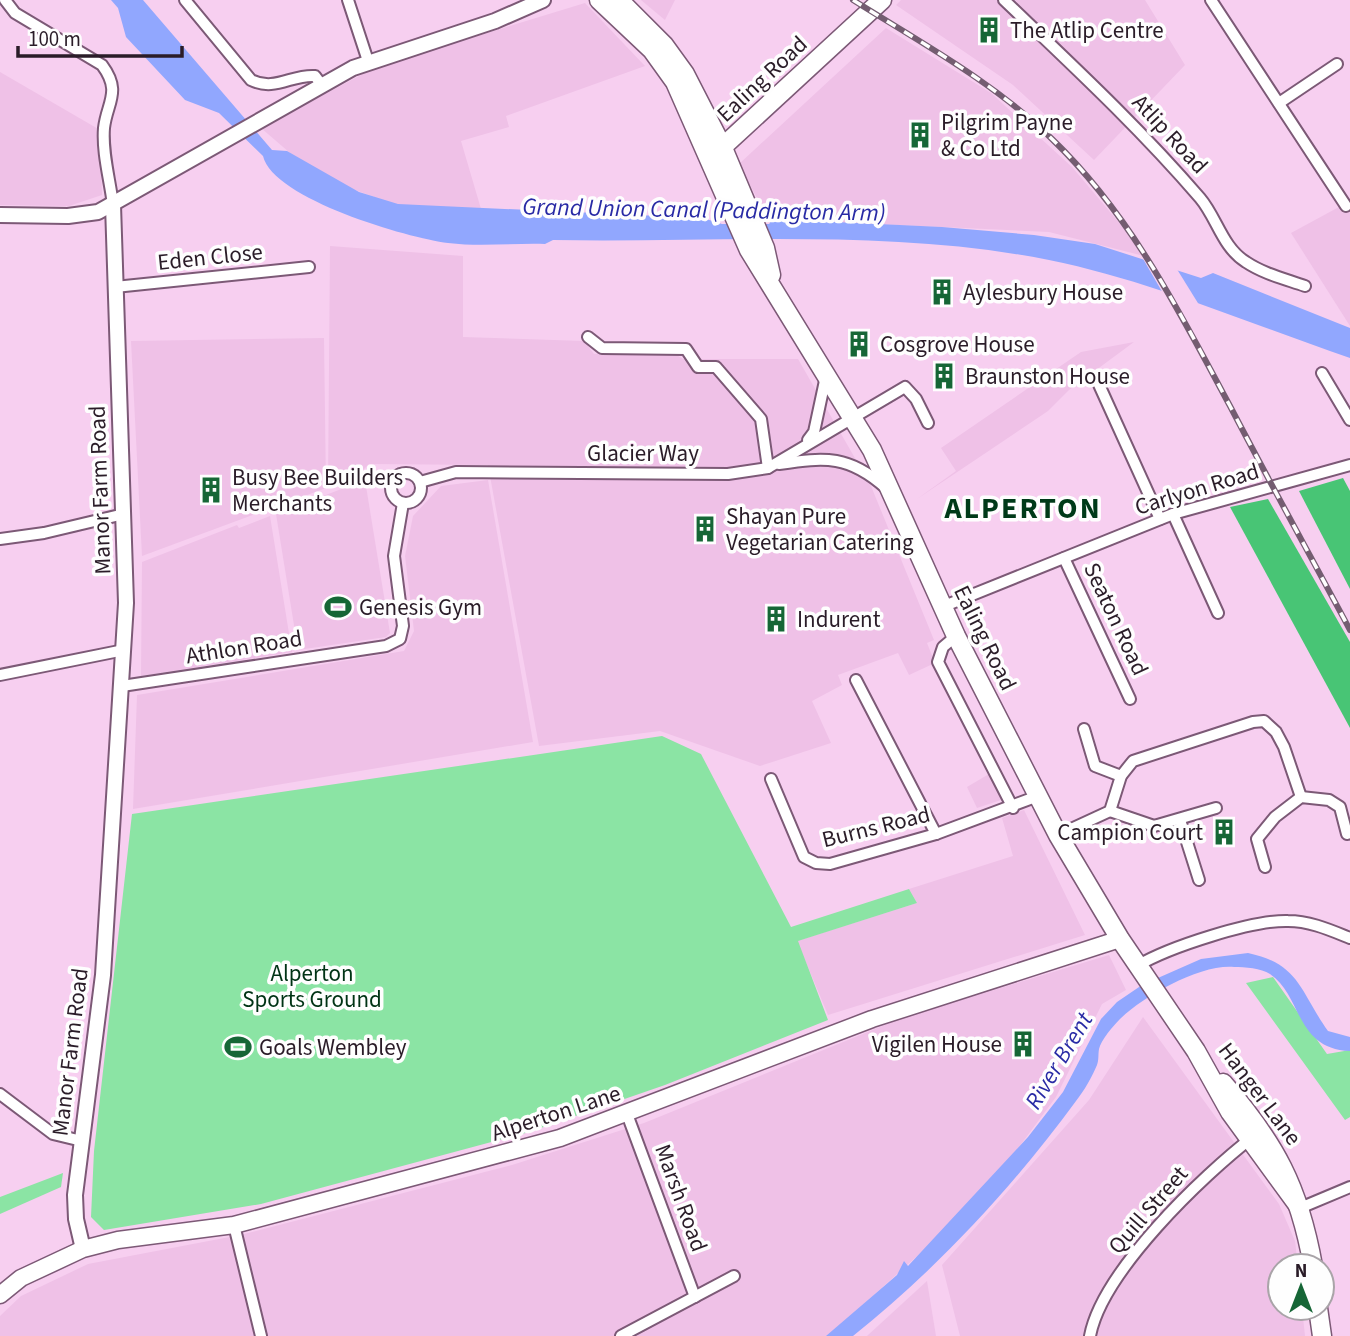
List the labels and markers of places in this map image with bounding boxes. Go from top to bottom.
place label: The Atlip Centre [1010,14,1164,47]
building icon: The Atlip Centre [974,15,1004,45]
place label: Pilgrim Payne & Co Ltd [941,106,1073,165]
building icon: Pilgrim Payne & Co Ltd [905,120,935,150]
place label: Aylesbury House [963,276,1123,309]
building icon: Aylesbury House [927,277,957,307]
place label: Cosgrove House [880,328,1035,361]
building icon: Cosgrove House [844,329,874,359]
place label: Braunston House [965,360,1130,393]
building icon: Braunston House [929,361,959,391]
place label: Busy Bee Builders Merchants [232,461,403,520]
building icon: Busy Bee Builders Merchants [196,475,226,505]
place label: Shayan Pure Vegetarian Catering [726,500,914,559]
building icon: Shayan Pure Vegetarian Catering [690,514,720,544]
place label: Genesis Gym [359,591,482,624]
sports icon: Genesis Gym [323,592,353,622]
place label: Indurent [797,603,881,636]
building icon: Indurent [761,604,791,634]
place label: Campion Court [1057,816,1203,849]
building icon: Campion Court [1209,817,1239,847]
place label: Vigilen House [872,1028,1002,1061]
building icon: Vigilen House [1008,1029,1038,1059]
place label: Goals Wembley [259,1031,407,1064]
sports icon: Goals Wembley [223,1032,253,1062]

